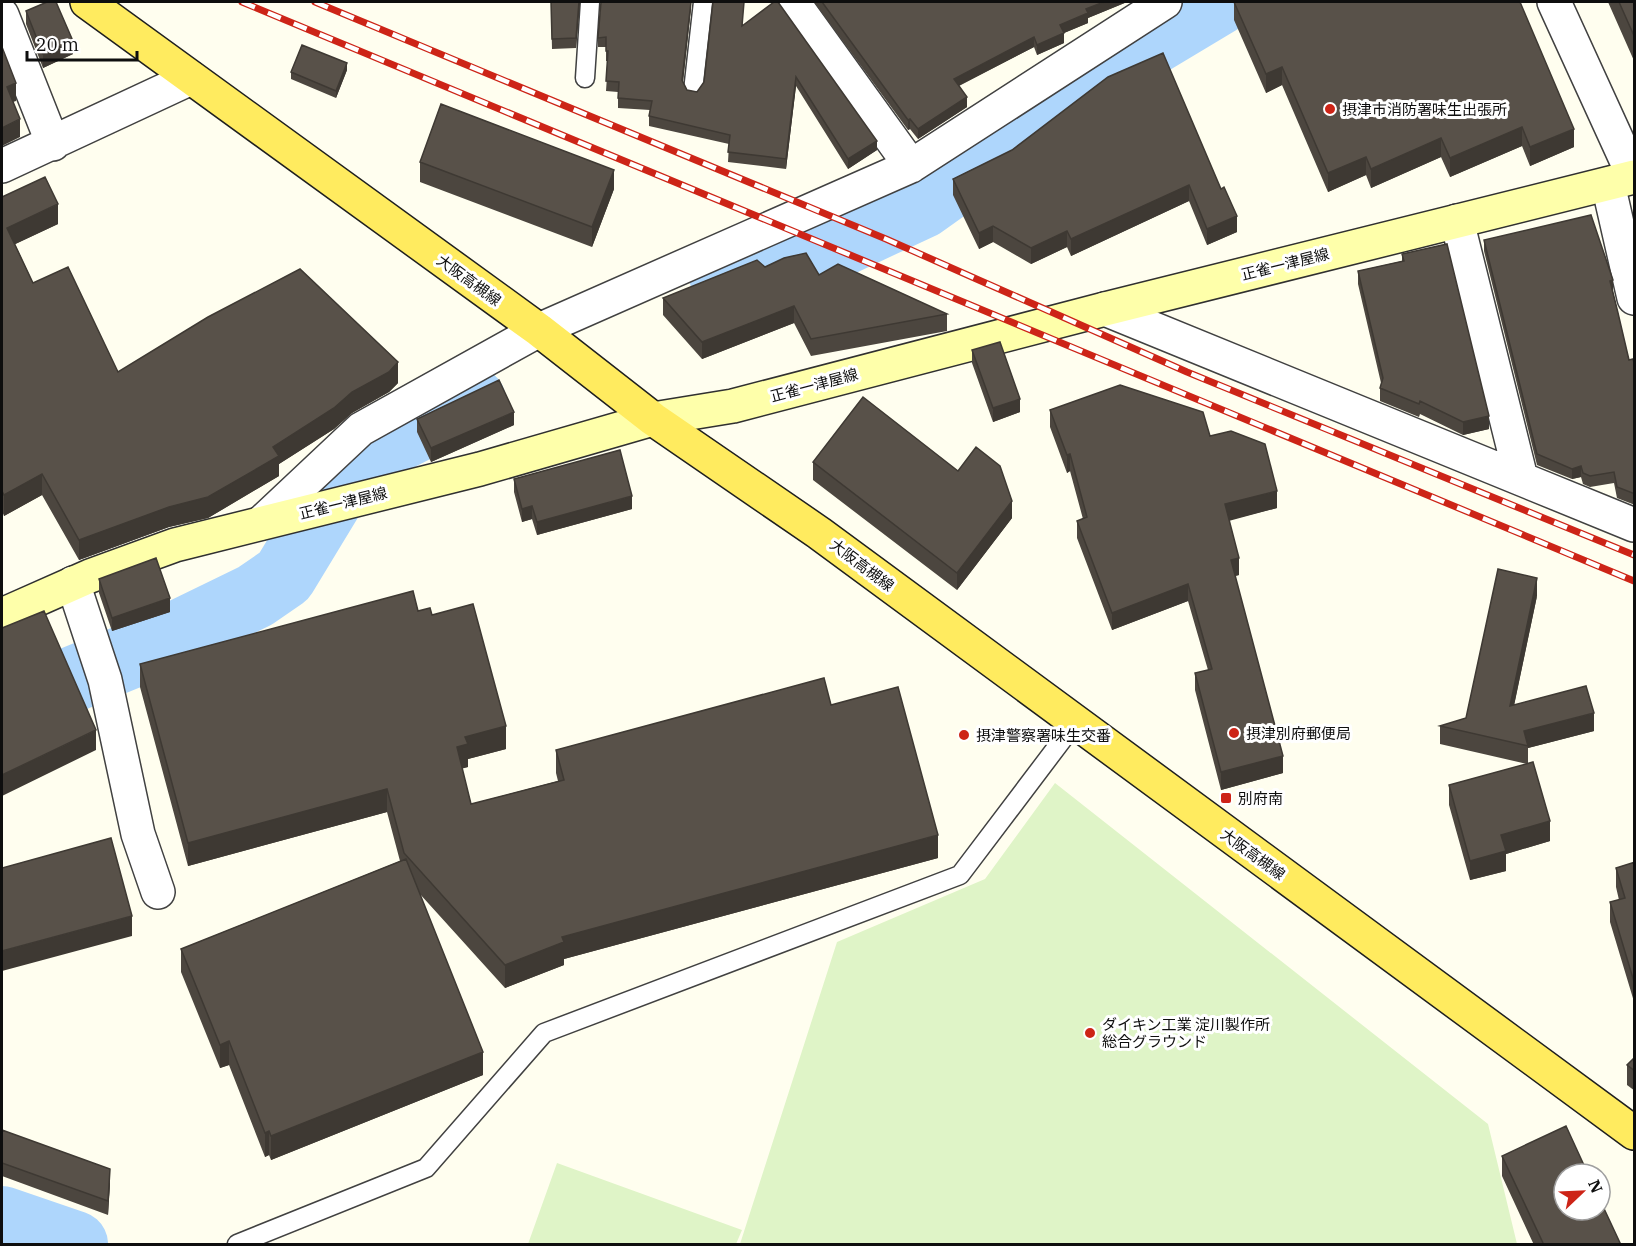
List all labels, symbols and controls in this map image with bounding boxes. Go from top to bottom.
scale bar [27,24,136,62]
text: 20 m [36,33,79,56]
place label: 摂津市消防署味生出張所 [1342,100,1507,119]
marker: 摂津市消防署味生出張所 [1323,102,1337,116]
street label: 正雀一津屋線 [1239,244,1331,284]
street label: 大阪高槻線 [433,250,505,310]
street label: 正雀一津屋線 [768,364,860,406]
street label: 正雀一津屋線 [297,483,389,523]
street label: 大阪高槻線 [826,535,898,595]
place label: 摂津別府郵便局 [1246,724,1351,743]
place label: 摂津警察署味生交番 [976,726,1111,745]
marker: 摂津別府郵便局 [1227,726,1241,740]
marker: 摂津警察署味生交番 [957,728,971,742]
place label: 別府南 [1238,789,1283,808]
marker: 別府南 [1219,791,1233,805]
street label: 大阪高槻線 [1217,824,1289,884]
place label: ダイキン工業 淀川製作所 総合グラウンド [1102,1015,1270,1051]
marker: ダイキン工業 淀川製作所 総合グラウンド [1083,1026,1097,1040]
north arrow [1552,1162,1612,1222]
text: N [1584,1176,1607,1196]

